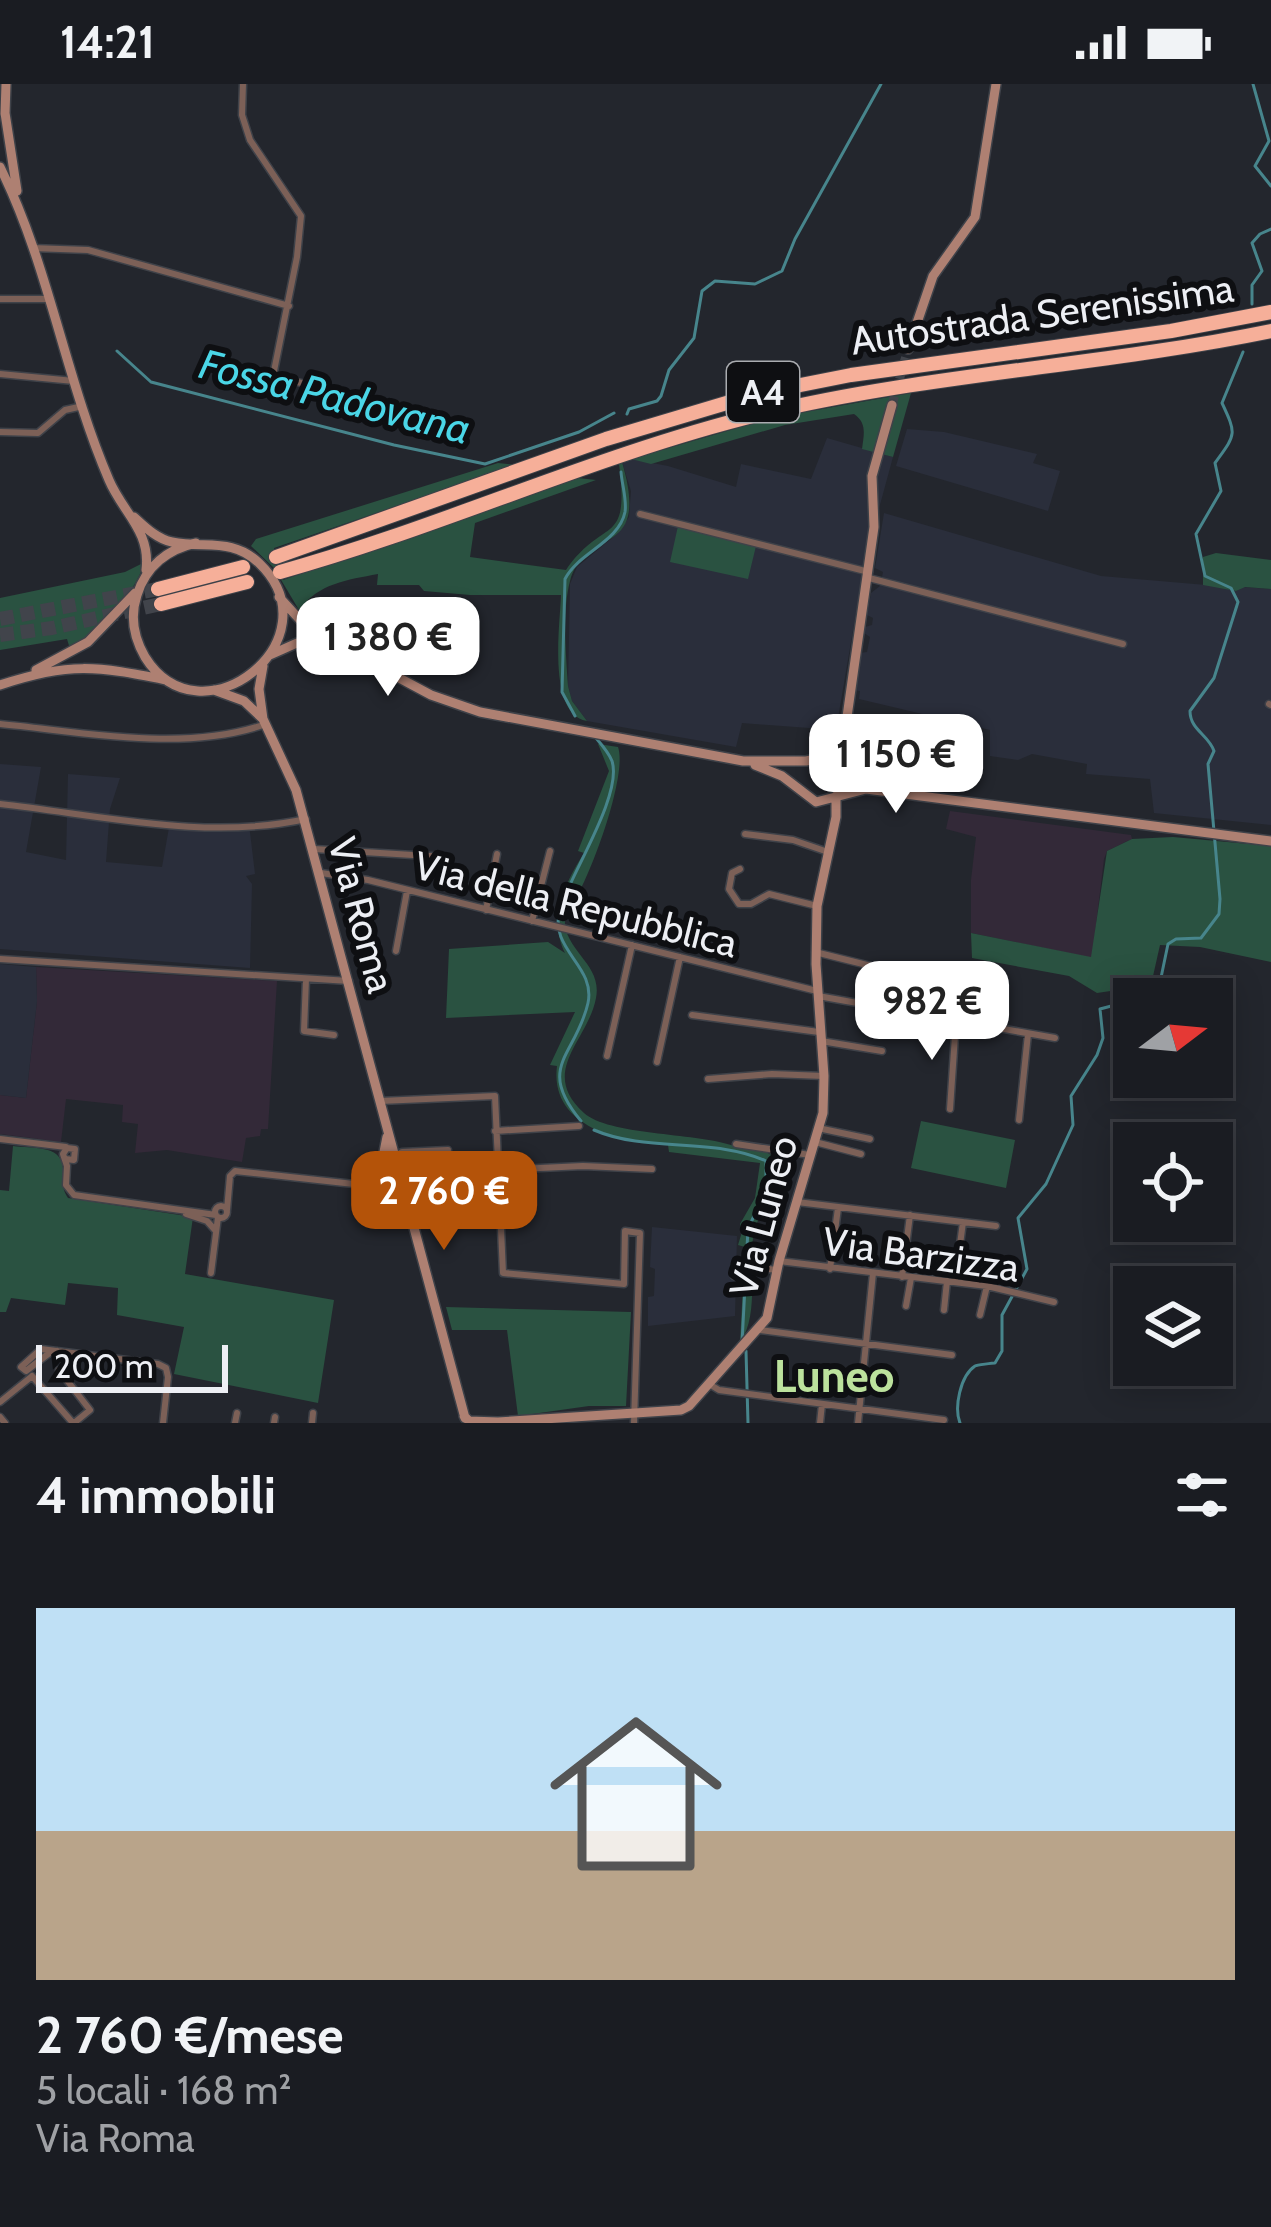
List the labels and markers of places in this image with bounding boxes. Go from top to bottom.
pin: 1 380 € [277,597,499,699]
pin: 1 150 € [785,714,1007,816]
pin: 982 € [848,961,1016,1063]
pin: 2 760 € [333,1151,555,1253]

